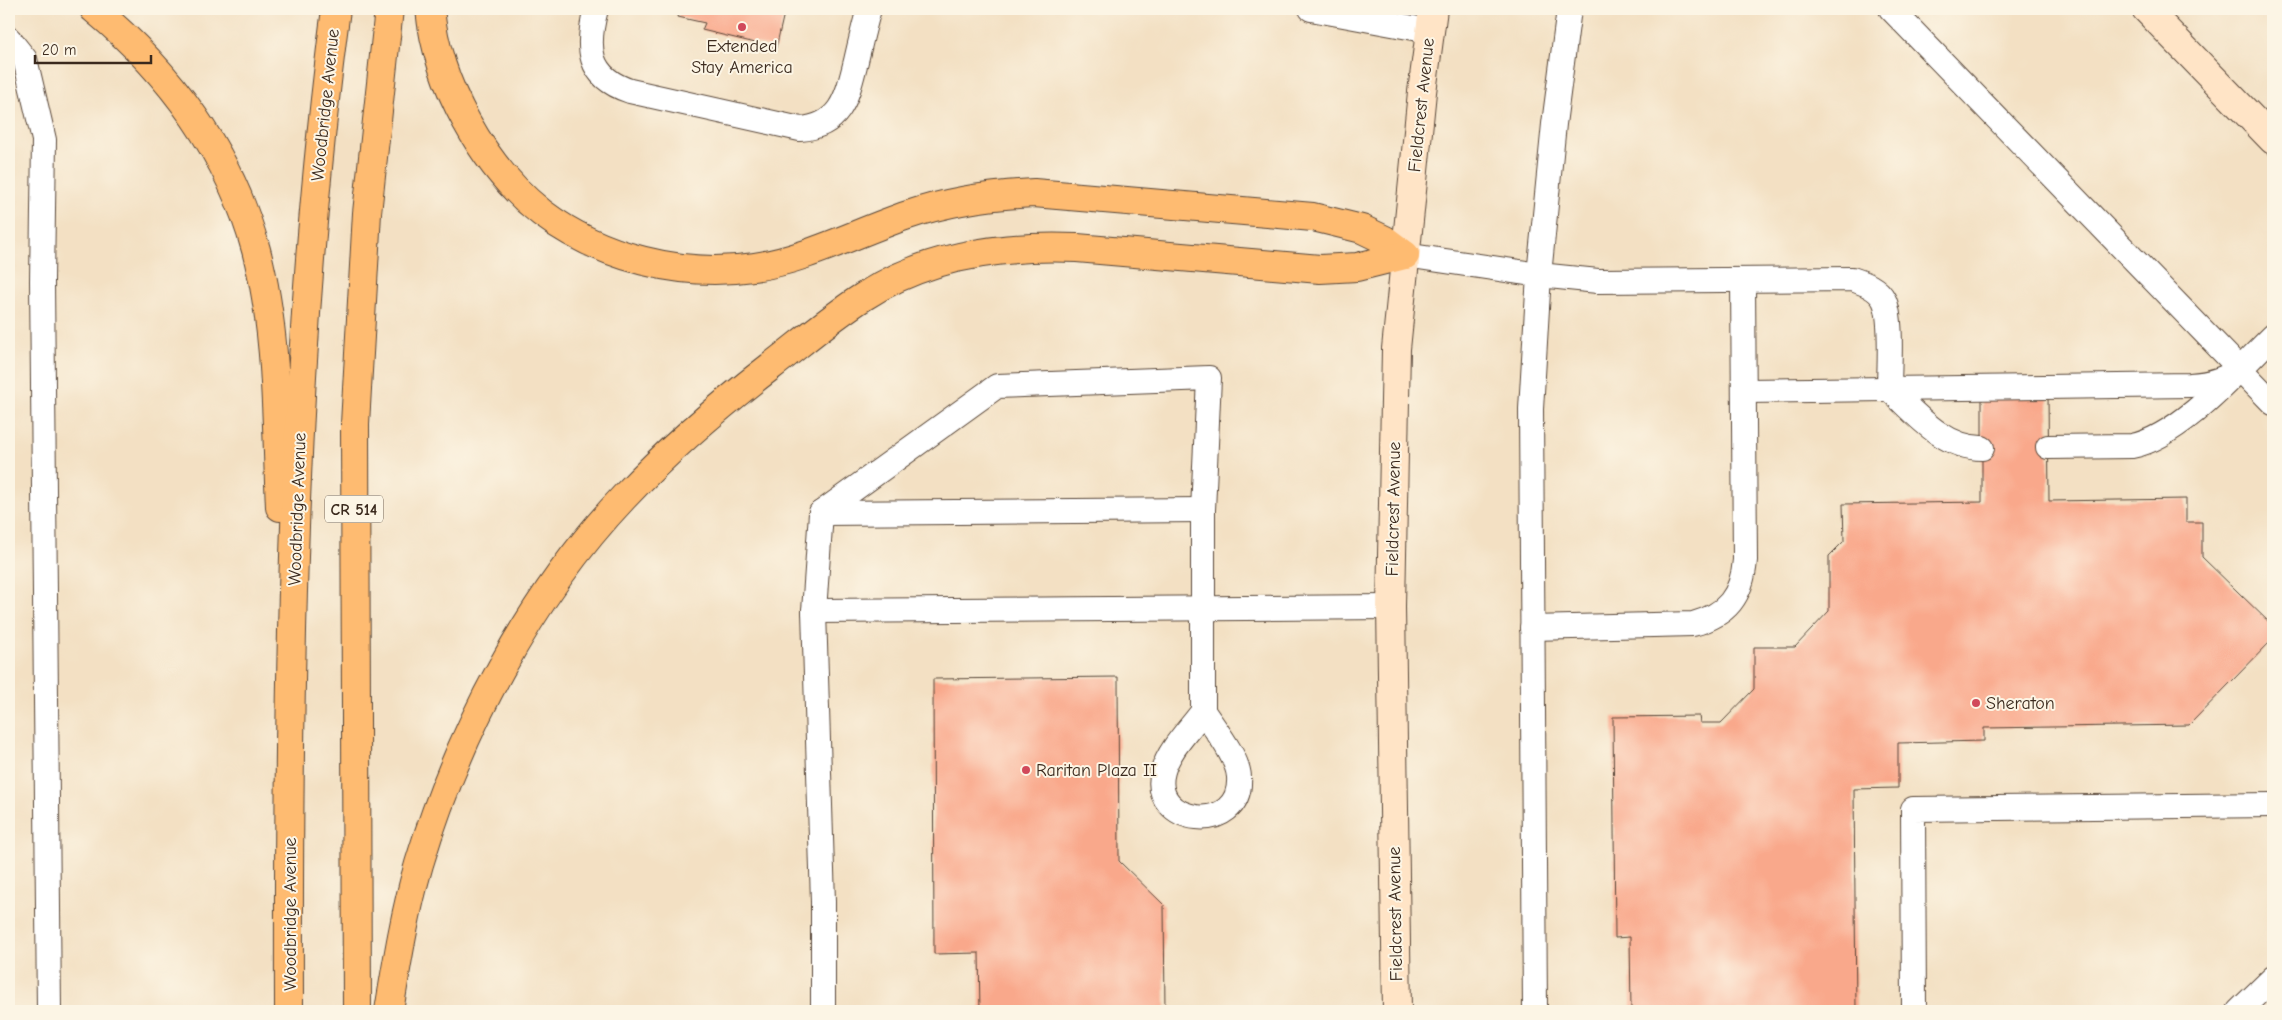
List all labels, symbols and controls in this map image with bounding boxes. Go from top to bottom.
marker: Extended Stay America [736,21,748,33]
street label: Woodbridge Avenue [307,28,344,182]
scale bar [35,32,151,64]
place label: Extended Stay America [691,36,793,78]
street label: Fieldcrest Avenue [1404,37,1439,173]
text: 20 m [42,41,76,59]
street label: Woodbridge Avenue [284,432,311,586]
street label: Fieldcrest Avenue [1382,441,1405,577]
road number: CR 514 [325,496,383,522]
place label: Sheraton [1986,693,2055,714]
marker: Sheraton [1970,697,1982,709]
place label: Raritan Plaza II [1036,760,1157,781]
marker: Raritan Plaza II [1020,764,1032,776]
street label: Woodbridge Avenue [280,837,301,991]
street label: Fieldcrest Avenue [1384,846,1407,982]

